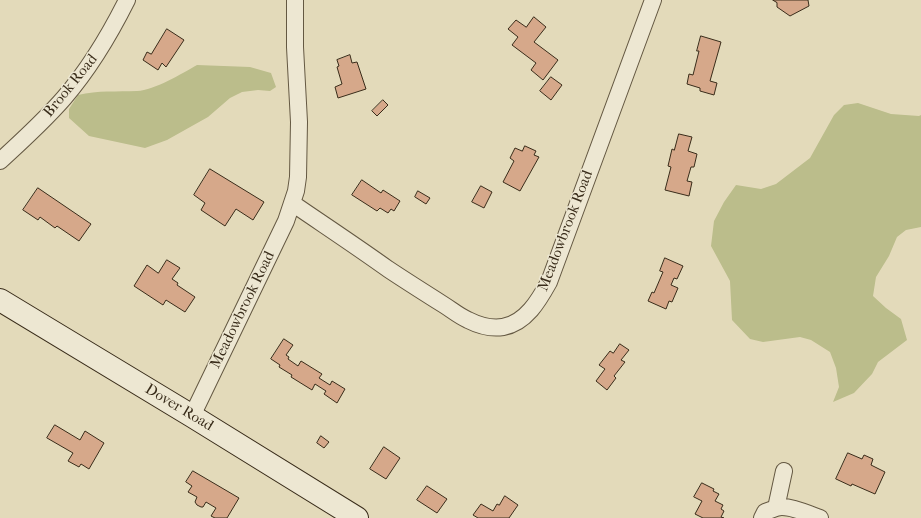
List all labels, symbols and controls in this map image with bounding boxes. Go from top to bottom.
street label: Brook Road [40,51,102,121]
street label: Meadowbrook Road [535,168,597,294]
street label: Meadowbrook Road [207,249,279,371]
street label: Dover Road [142,381,216,435]

